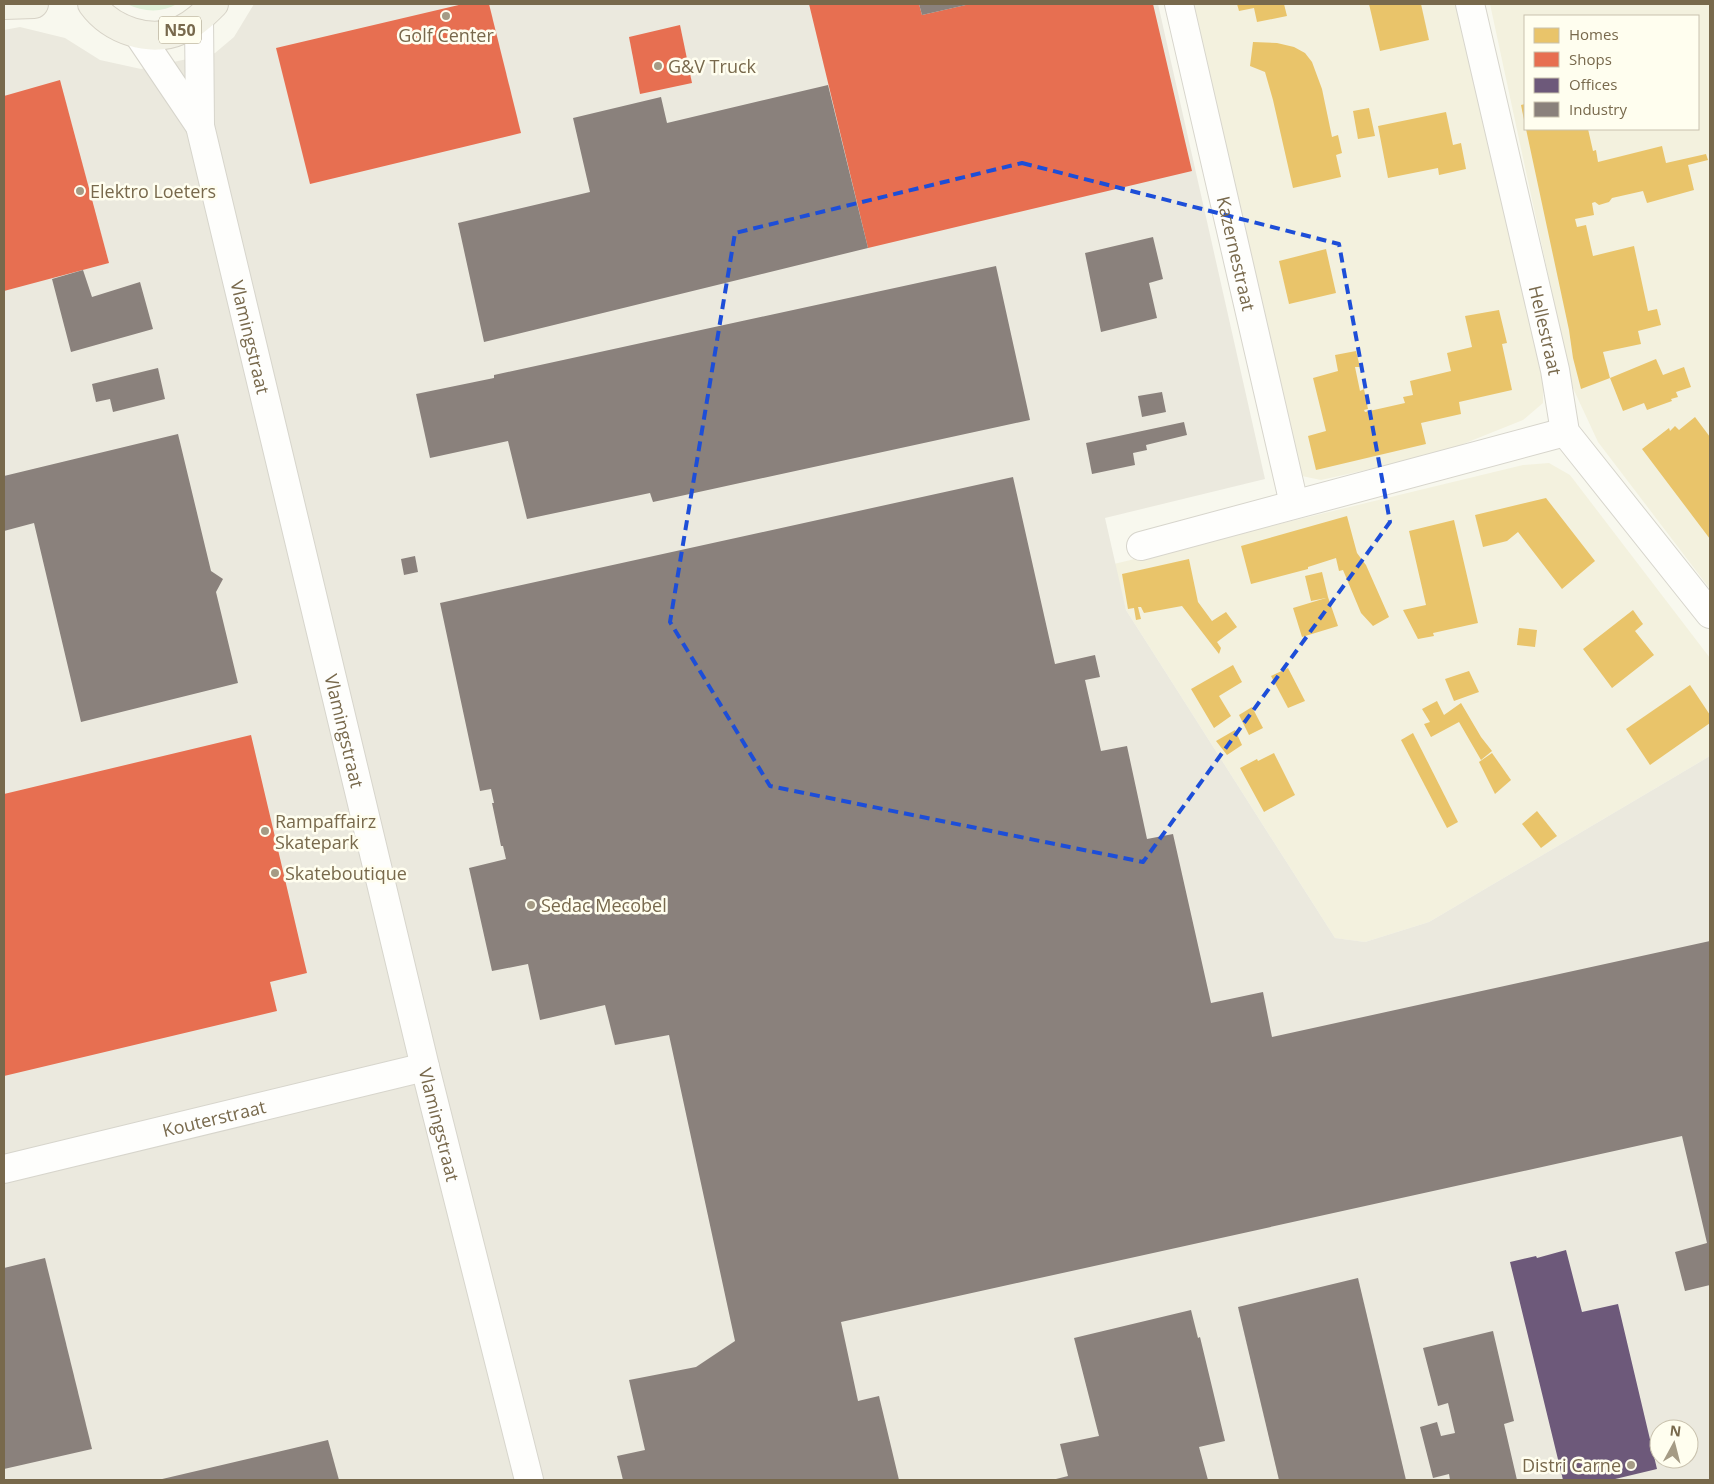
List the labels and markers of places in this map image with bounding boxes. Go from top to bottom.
marker: Golf Center [440,10,452,22]
place label: Golf Center [398,23,494,47]
place label: G&V Truck [668,54,757,78]
marker: G&V Truck [652,60,664,72]
place label: Elektro Loeters [90,179,216,203]
marker: Elektro Loeters [74,185,86,197]
place label: Rampaffairz Skatepark [275,809,376,854]
marker: Rampaffairz Skatepark [259,825,271,837]
place label: Skateboutique [285,861,407,885]
marker: Skateboutique [269,867,281,879]
place label: Sedac Mecobel [541,893,667,917]
marker: Sedac Mecobel [525,899,537,911]
place label: Distri Carne [1522,1453,1621,1477]
marker: Distri Carne [1625,1459,1637,1471]

